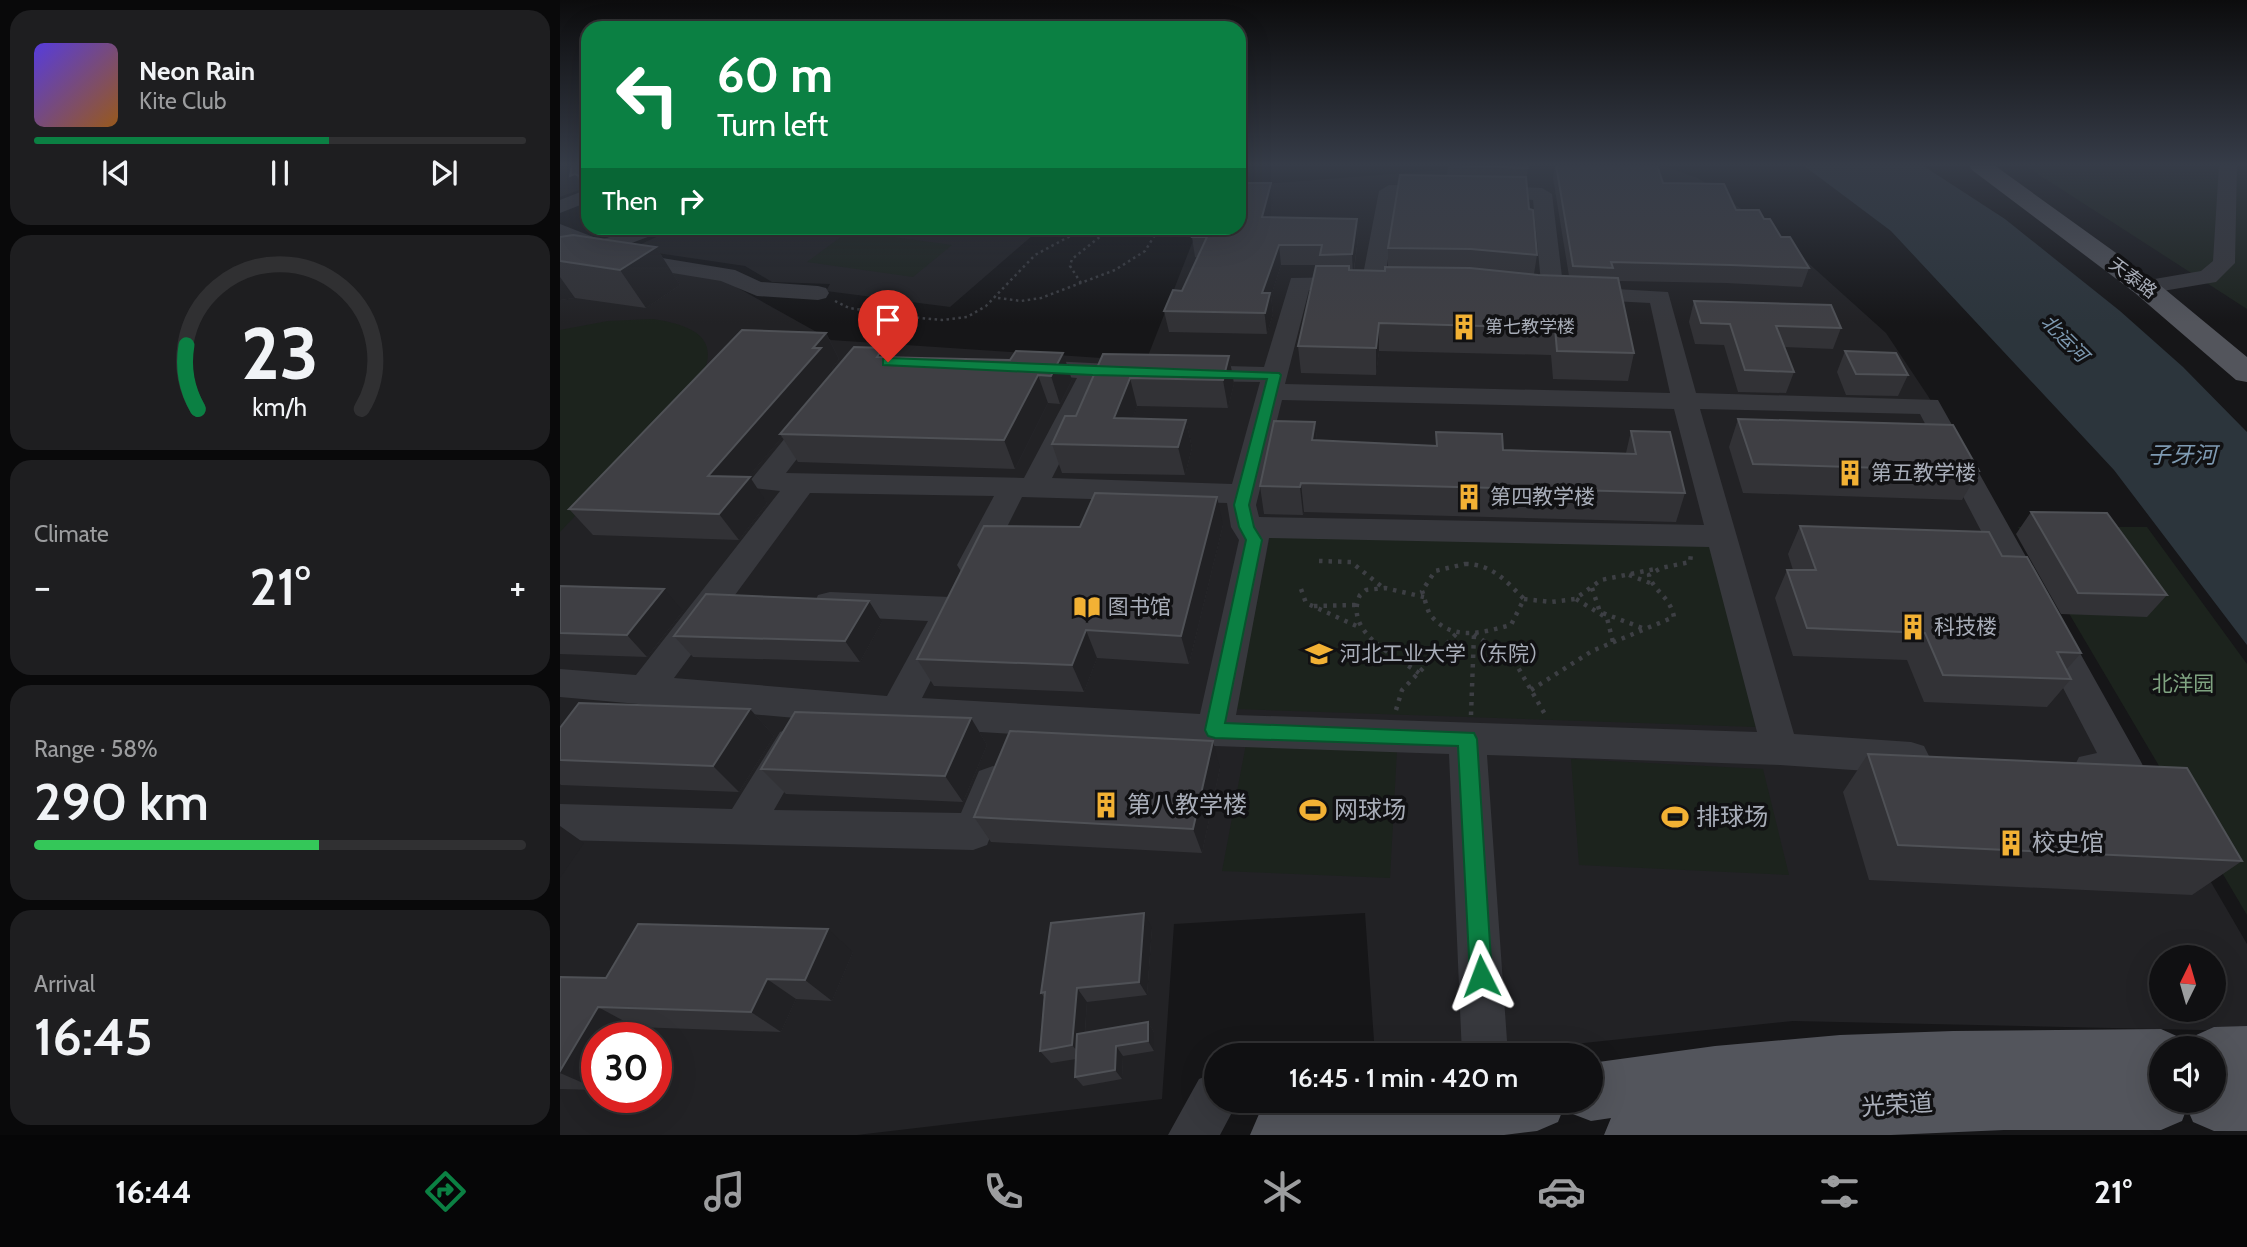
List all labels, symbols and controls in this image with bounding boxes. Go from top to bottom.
text: 60 m [717,45,833,104]
icon: left [602,49,693,140]
text: Neon Rain [139,55,255,87]
text: Kite Club [139,87,226,115]
text: Turn left [717,105,828,144]
icon: previous [97,154,135,192]
icon: pause [261,154,299,192]
icon: next [425,154,463,192]
icon: right [672,182,710,220]
text: Then [602,185,658,217]
street label: 天泰路 [2105,253,2161,303]
pin [858,290,918,362]
icon: arrive [869,301,907,339]
text: 23 [241,309,319,397]
water label: 北运河 [2036,310,2096,369]
building icon: 第七教学楼 [1449,312,1479,342]
place label: 第七教学楼 [1485,316,1575,338]
text: km/h [253,391,307,421]
water label: 子牙河 [2148,441,2221,469]
building icon: 第五教学楼 [1835,458,1865,488]
place label: 第五教学楼 [1871,460,1976,485]
building icon: 第四教学楼 [1454,482,1484,512]
place label: 第四教学楼 [1490,484,1595,509]
text: Climate [34,520,109,548]
text: 21° [250,555,310,618]
text: − [34,563,51,610]
text: + [509,563,526,610]
library icon: 图书馆 [1072,592,1102,622]
place label: 图书馆 [1108,594,1171,619]
building icon: 科技楼 [1898,612,1928,642]
place label: 科技楼 [1934,614,1997,639]
school or university icon: 河北工业大学（东院） [1304,639,1334,669]
place label: 河北工业大学（东院） [1340,641,1550,666]
park label: 北洋园 [2152,671,2215,696]
text: Range · 58% [34,735,158,763]
text: 290 km [34,770,209,833]
building icon: 第八教学楼 [1091,790,1121,820]
place label: 第八教学楼 [1127,790,1247,819]
sports icon: 网球场 [1298,795,1328,825]
place label: 网球场 [1334,795,1406,824]
sports icon: 排球场 [1660,802,1690,832]
place label: 排球场 [1696,802,1768,831]
building icon: 校史馆 [1996,828,2026,858]
place label: 校史馆 [2032,828,2104,857]
position arrow [1444,939,1518,1013]
north arrow [2149,945,2226,1022]
map controls [2149,945,2226,1113]
text: Arrival [34,970,95,998]
text: 16:45 [34,1005,152,1068]
speed limit sign: 30 [581,1022,672,1113]
button: sound [2149,1036,2226,1113]
text: 16:45 · 1 min · 420 m [1289,1062,1518,1094]
street label: 光荣道 [1860,1088,1934,1121]
icon: directions [421,1167,470,1216]
icon: music [700,1167,749,1216]
icon: phone [979,1167,1028,1216]
icon: climate [1258,1167,1307,1216]
icon: car [1537,1167,1586,1216]
icon: filters [1815,1167,1864,1216]
text: 16:44 [115,1172,192,1211]
text: 21° [2094,1172,2132,1211]

